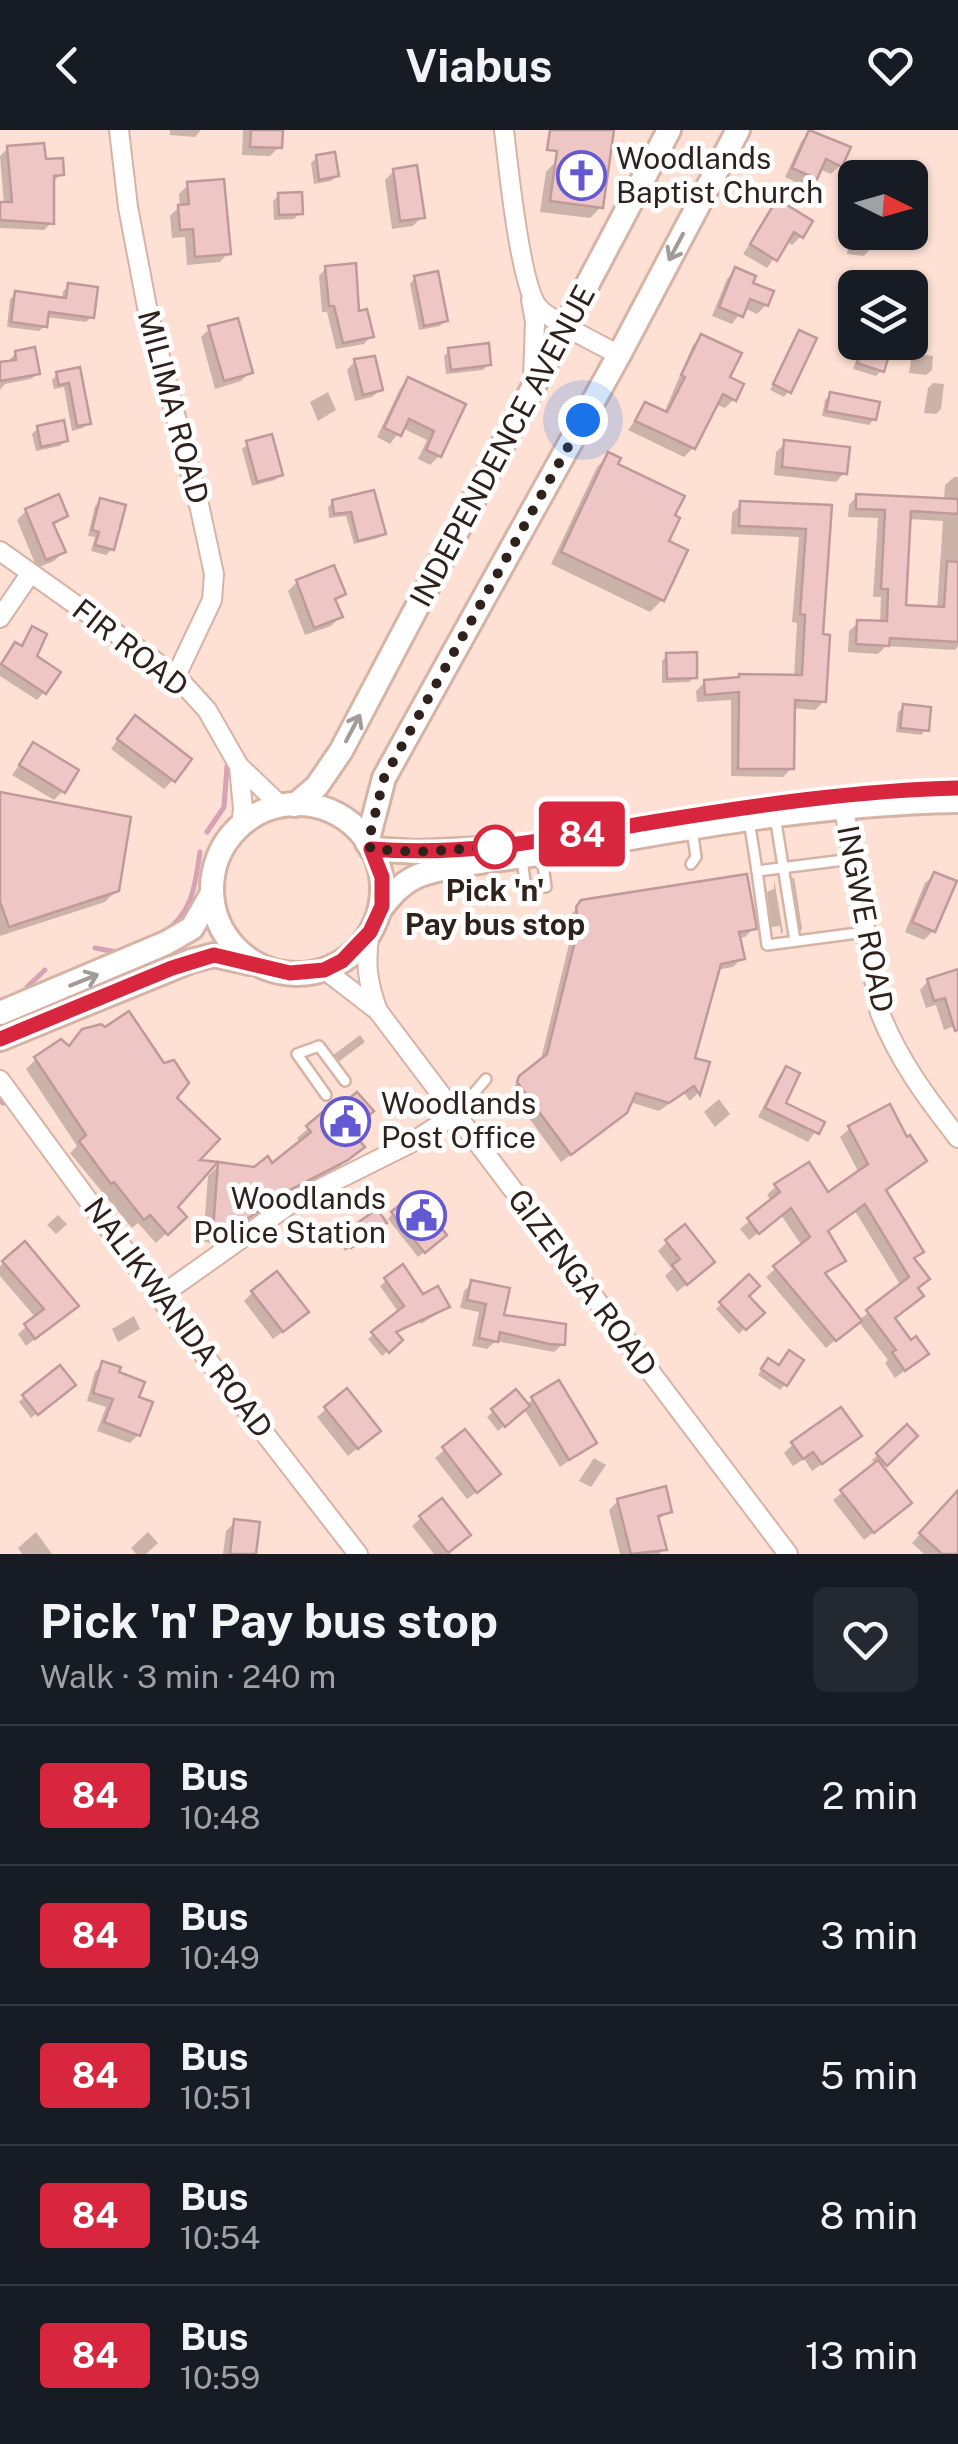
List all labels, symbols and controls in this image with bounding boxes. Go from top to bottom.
icon: back [40,38,95,93]
icon: heart [863,38,918,93]
text: Viabus [406,39,552,92]
place label: Woodlands Baptist Church [616,140,823,210]
church icon: Woodlands Baptist Church [555,150,607,202]
north arrow [838,160,928,250]
map controls [838,160,928,360]
one-way arrow [666,232,685,262]
button: layers [838,270,928,360]
street label: INDEPENDENCE AVENUE [402,279,602,612]
street label: MILIMA ROAD [131,306,217,508]
your location [558,395,608,445]
street label: FIR ROAD [66,591,196,704]
one-way arrow [344,713,364,743]
line badge: 84 [537,802,627,866]
text: 84 [559,814,605,855]
street label: INGWE ROAD [830,822,902,1015]
marker: Pick 'n' Pay bus stop [474,826,516,868]
place label: Pick 'n' Pay bus stop [405,872,585,942]
one-way arrow [68,969,98,987]
place label: Woodlands Post Office [381,1085,536,1155]
public building icon: Woodlands Post Office [320,1095,372,1147]
place label: Woodlands Police Station [193,1180,386,1250]
street label: GIZENGA ROAD [501,1182,665,1383]
street label: NALIKWANDA ROAD [77,1190,281,1445]
public building icon: Woodlands Police Station [395,1190,447,1242]
button: heart [813,1587,918,1692]
text: Pick 'n' Pay bus stop [40,1592,498,1649]
text: Walk · 3 min · 240 m [40,1658,336,1695]
text: Bus [180,1754,249,1799]
text: 2 min [822,1773,918,1818]
text: 84 [72,1775,118,1816]
text: 10:48 [180,1799,260,1836]
text: Bus [180,1894,249,1939]
text: 3 min [820,1913,918,1958]
text: 84 [72,1915,118,1956]
text: 10:49 [180,1939,260,1976]
text: Bus [180,2034,249,2079]
text: 5 min [820,2053,918,2098]
text: 84 [72,2055,118,2096]
text: 10:51 [180,2079,253,2116]
text: Bus [180,2174,249,2219]
text: 8 min [820,2193,918,2238]
text: 84 [72,2195,118,2236]
text: 10:54 [180,2219,260,2256]
text: Bus [180,2314,249,2359]
text: 13 min [805,2333,918,2378]
text: 84 [72,2335,118,2376]
text: 10:59 [180,2359,260,2396]

